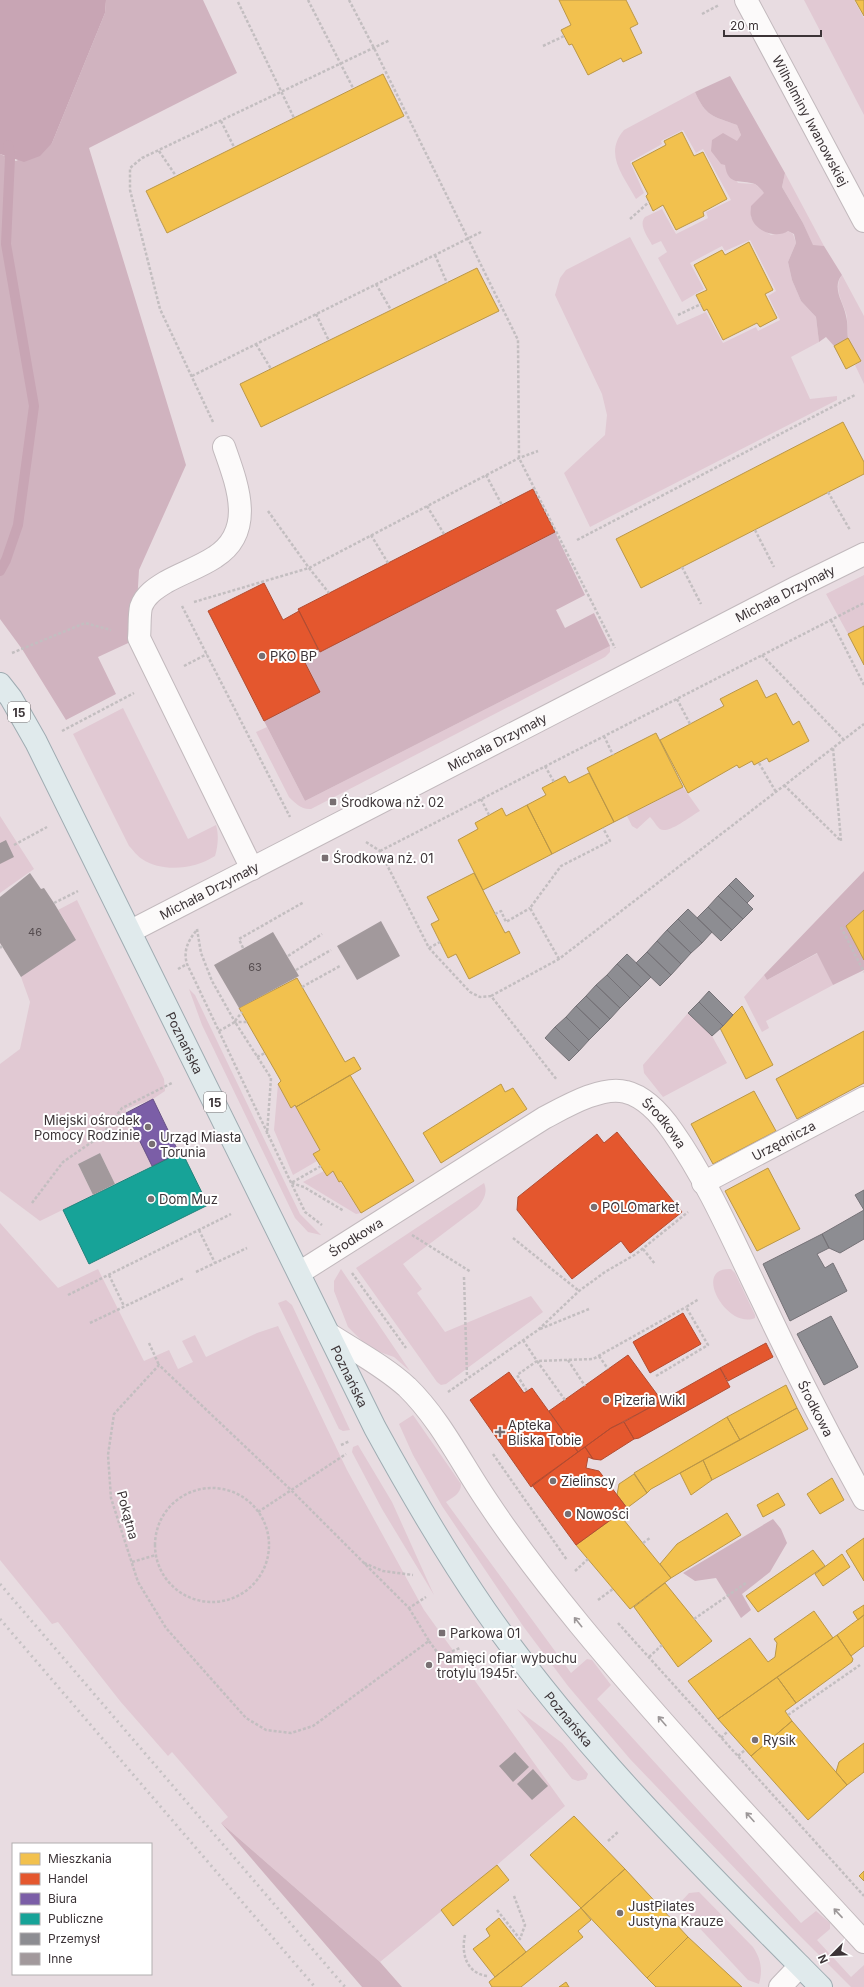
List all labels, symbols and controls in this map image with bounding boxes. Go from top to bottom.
scale bar [724,12,821,38]
text: 20 m [730,18,759,33]
street label: Wilhelminy Iwanowskiej [769,53,852,189]
street label: Michała Drzymały [733,562,837,625]
place label: PKO BP [270,648,317,664]
marker: PKO BP [257,651,267,661]
road number: 15 [8,702,30,722]
street label: Michała Drzymały [445,710,549,774]
place label: Środkowa nż. 02 [341,794,444,810]
marker: Środkowa nż. 02 [328,797,338,807]
place label: Środkowa nż. 01 [333,850,434,866]
marker: Środkowa nż. 01 [320,853,330,863]
street label: Michała Drzymały [157,858,262,923]
house number: 46 [28,925,42,939]
house number: 63 [248,960,262,974]
street label: Poznańska [163,1009,207,1076]
road number: 15 [204,1092,226,1112]
street label: Środkowa [639,1094,690,1151]
place label: Miejski ośrodek Pomocy Rodzinie [34,1112,140,1143]
street label: Urzędnicza [749,1117,818,1164]
marker: Miejski ośrodek Pomocy Rodzinie [143,1122,153,1132]
place label: Urząd Miasta Torunia [160,1129,241,1160]
marker: Urząd Miasta Torunia [147,1139,157,1149]
place label: Dom Muz [159,1191,218,1207]
marker: Dom Muz [146,1194,156,1204]
place label: POLOmarket [602,1199,680,1215]
marker: POLOmarket [589,1202,599,1212]
street label: Środkowa [326,1214,386,1260]
street label: Poznańska [327,1343,372,1410]
street label: Środkowa [795,1378,837,1439]
place label: Pizeria Wikl [614,1392,685,1408]
marker: Pizeria Wikl [601,1395,611,1405]
place label: Apteka Bliska Tobie [508,1417,582,1448]
marker: Apteka Bliska Tobie [495,1427,505,1437]
place label: Zielinscy [561,1473,615,1489]
marker: Zielinscy [548,1476,558,1486]
street label: Pokątna [114,1489,142,1541]
place label: Nowości [576,1506,629,1522]
marker: Nowości [563,1509,573,1519]
one-way arrow [573,1617,582,1628]
place label: Parkowa 01 [450,1625,520,1641]
marker: Parkowa 01 [437,1628,447,1638]
place label: Pamięci ofiar wybuchu trotylu 1945r. [437,1650,577,1681]
marker: Pamięci ofiar wybuchu trotylu 1945r. [424,1660,434,1670]
street label: Poznańska [541,1688,596,1750]
one-way arrow [658,1716,667,1726]
place label: Rysik [763,1732,796,1748]
marker: Rysik [750,1735,760,1745]
one-way arrow [745,1812,754,1822]
legend [12,1843,152,1975]
text: Mieszkania [48,1851,112,1866]
text: Handel [48,1871,88,1886]
text: Biura [48,1891,77,1906]
place label: JustPilates Justyna Krauze [628,1898,724,1929]
marker: JustPilates Justyna Krauze [615,1908,625,1918]
one-way arrow [833,1908,842,1918]
text: Publiczne [48,1911,103,1926]
text: Przemysł [48,1931,100,1946]
north arrow [812,1935,852,1975]
text: Inne [48,1951,72,1966]
text: N [815,1952,831,1966]

